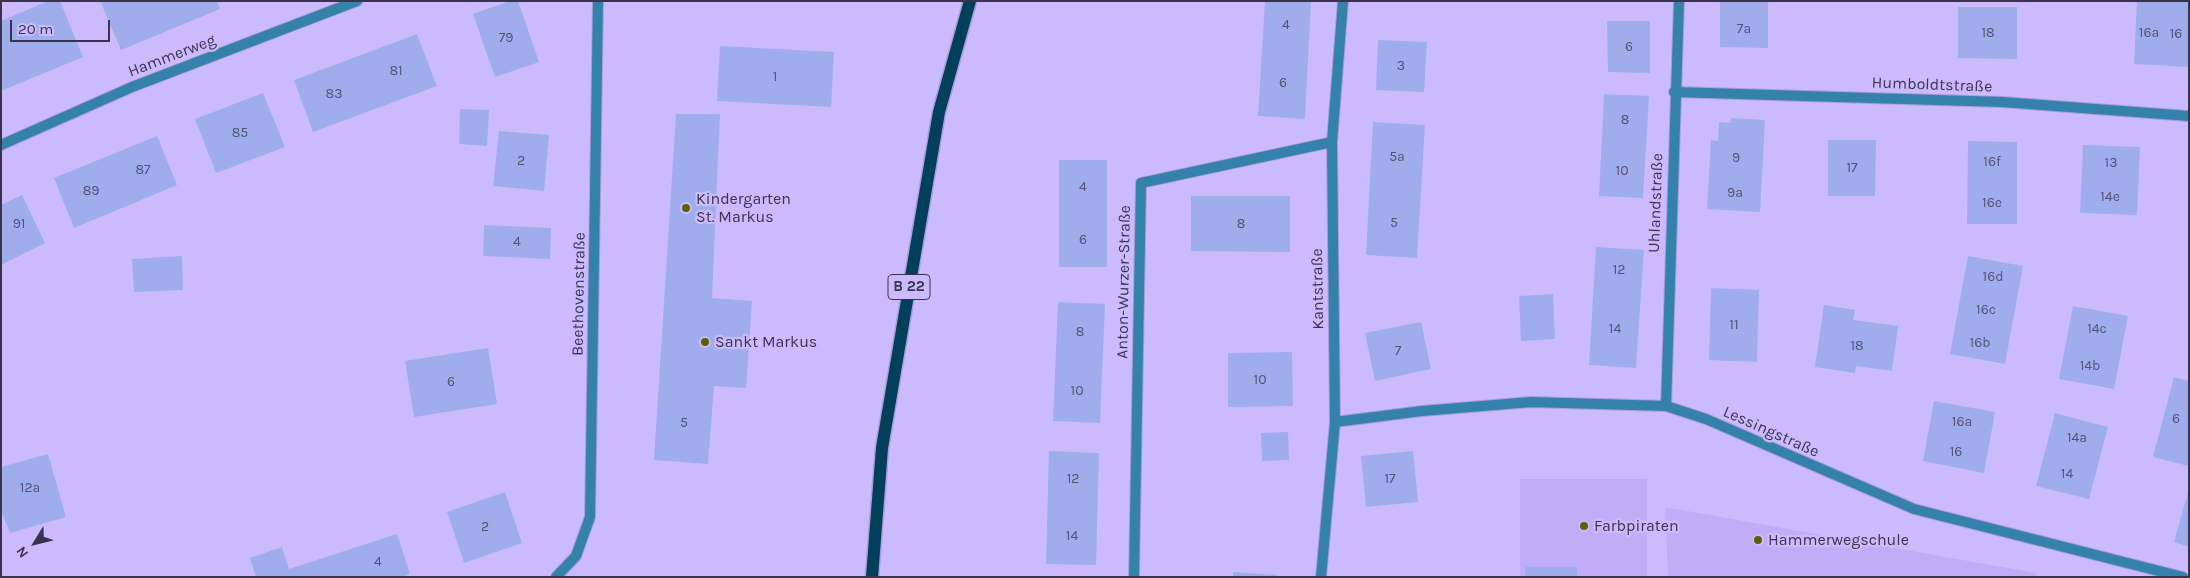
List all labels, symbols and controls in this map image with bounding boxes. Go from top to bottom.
scale bar [12,10,112,42]
house number: 4 [1282,17,1290,33]
text: 20 m [18,20,53,38]
house number: 7a [1737,21,1751,37]
house number: 18 [1981,25,1995,41]
house number: 16a [2139,25,2159,41]
house number: 16 [2170,26,2182,42]
house number: 79 [499,30,513,46]
street label: Hammerweg [125,31,219,81]
house number: 6 [1625,39,1633,55]
house number: 3 [1397,58,1405,74]
house number: 81 [389,63,403,79]
house number: 1 [773,69,777,85]
street label: Humboldtstraße [1871,73,1993,97]
house number: 6 [1279,75,1287,91]
house number: 83 [326,86,342,102]
house number: 8 [1621,112,1629,128]
house number: 85 [232,125,248,141]
house number: 5a [1389,149,1405,165]
house number: 9 [1732,150,1740,166]
house number: 2 [517,153,525,169]
street label: Uhlandstraße [1645,153,1667,253]
house number: 16f [1983,154,2001,170]
house number: 13 [2105,155,2117,171]
house number: 17 [1846,160,1858,176]
house number: 87 [135,162,151,178]
house number: 10 [1616,163,1628,179]
house number: 4 [1079,179,1087,195]
house number: 89 [83,183,99,199]
house number: 9a [1727,185,1743,201]
place label: Kindergarten St. Markus [696,189,791,227]
house number: 14e [2100,189,2120,205]
house number: 16e [1982,195,2002,211]
marker: Kindergarten St. Markus [680,202,692,214]
street label: Anton-Wurzer-Straße [1113,205,1135,359]
house number: 5 [1390,215,1398,231]
house number: 91 [13,216,25,232]
house number: 8 [1237,216,1245,232]
street label: Beethovenstraße [568,232,590,356]
house number: 6 [1079,232,1087,248]
house number: 4 [513,234,521,250]
street label: Kantstraße [1308,248,1328,330]
house number: 12 [1613,262,1625,278]
house number: 16d [1983,269,2003,285]
road number: B 22 [888,274,930,300]
house number: 16c [1976,302,1996,318]
house number: 11 [1729,317,1739,333]
house number: 14 [1609,321,1621,337]
house number: 14c [2087,321,2107,337]
house number: 8 [1076,324,1084,340]
place label: Sankt Markus [715,332,817,352]
house number: 16b [1970,335,1990,351]
marker: Sankt Markus [699,336,711,348]
house number: 18 [1850,338,1864,354]
house number: 7 [1395,343,1401,359]
house number: 14b [2080,358,2100,374]
house number: 10 [1254,372,1266,388]
house number: 6 [447,374,455,390]
house number: 10 [1071,383,1083,399]
street label: Lessingstraße [1720,402,1822,462]
house number: 6 [2172,411,2180,427]
house number: 16a [1952,414,1972,430]
house number: 5 [680,415,688,431]
house number: 14a [2067,430,2087,446]
house number: 16 [1950,444,1962,460]
house number: 14 [2061,466,2073,482]
house number: 12 [1067,471,1079,487]
house number: 17 [1384,471,1396,487]
house number: 12a [20,480,40,496]
place label: Farbpiraten [1594,516,1679,536]
north arrow [10,518,60,568]
house number: 2 [481,519,489,535]
marker: Farbpiraten [1578,520,1590,532]
house number: 14 [1066,528,1078,544]
place label: Hammerwegschule [1768,530,1909,550]
marker: Hammerwegschule [1752,534,1764,546]
text: N [13,543,32,561]
house number: 4 [374,554,382,570]

